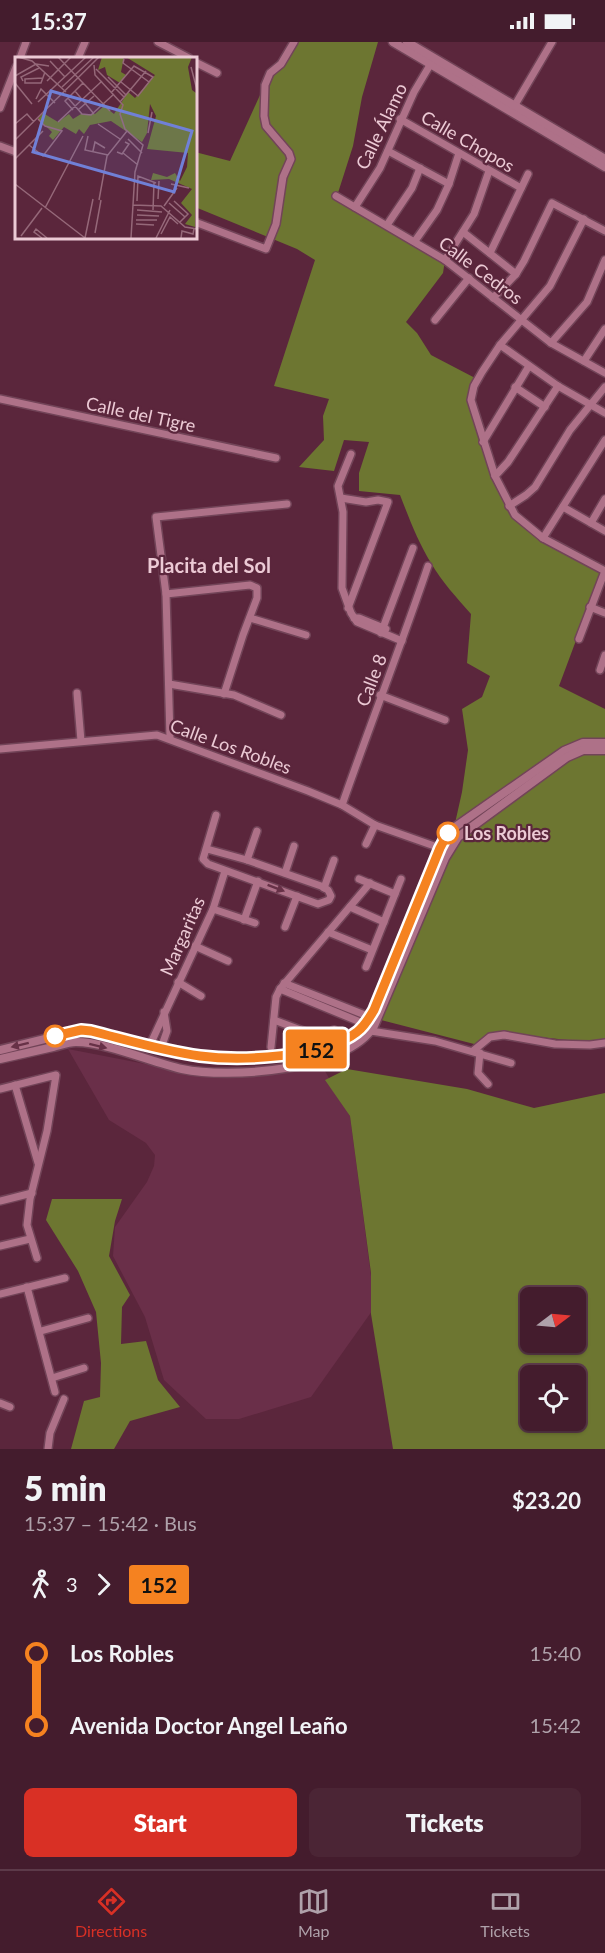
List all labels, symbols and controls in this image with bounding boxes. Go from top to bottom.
text: 15:37 [30,8,87,35]
inset map [15,57,196,238]
street label: Calle Álamo [351,79,411,173]
street label: Calle Chopos [417,105,519,177]
street label: Calle Cedros [435,231,527,309]
street label: Calle del Tigre [84,392,198,436]
district label: Placita del Sol [147,553,271,577]
street label: Calle 8 [351,651,391,709]
street label: Calle Los Robles [167,714,295,778]
marker: Los Robles [437,822,459,844]
place label: Los Robles [464,822,549,844]
one-way arrow [267,884,285,893]
street label: Margaritas [155,893,209,979]
unlabelled marker [44,1025,66,1047]
line badge: 152 [282,1030,350,1068]
text: 152 [298,1037,334,1062]
one-way arrow [11,1040,29,1050]
one-way arrow [89,1041,107,1051]
north arrow [520,1287,586,1353]
map controls [520,1287,586,1431]
button: locate [520,1365,586,1431]
text: 5 min [24,1468,106,1508]
text: $23.20 [512,1487,581,1514]
text: 15:37 – 15:42 · Bus [24,1511,197,1535]
icon: walk [24,1568,57,1601]
icon: forward [87,1568,120,1601]
text: 3 [66,1572,78,1596]
text: 152 [141,1572,177,1597]
text: Los Robles [70,1640,174,1667]
text: 15:40 [530,1641,581,1665]
text: Avenida Doctor Angel Leaño [70,1712,348,1739]
text: 15:42 [530,1713,581,1737]
button: Start [24,1788,297,1857]
button: Tickets [309,1788,581,1857]
tab: Directions [75,1885,147,1940]
tab: Map [297,1885,330,1940]
tab: Tickets [480,1885,530,1940]

